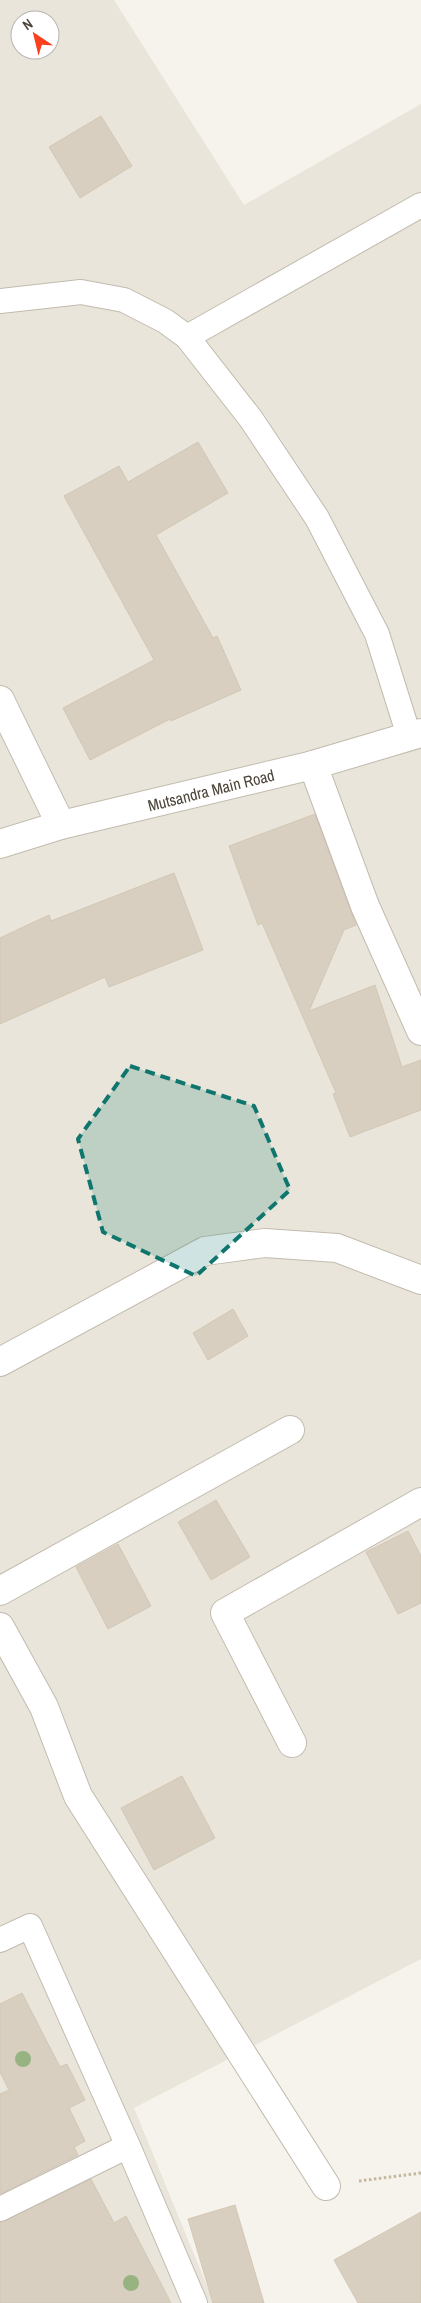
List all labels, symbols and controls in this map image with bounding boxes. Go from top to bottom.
north arrow [10,10,60,60]
text: N [19,15,36,34]
street label: Mutsandra Main Road [145,764,277,816]

